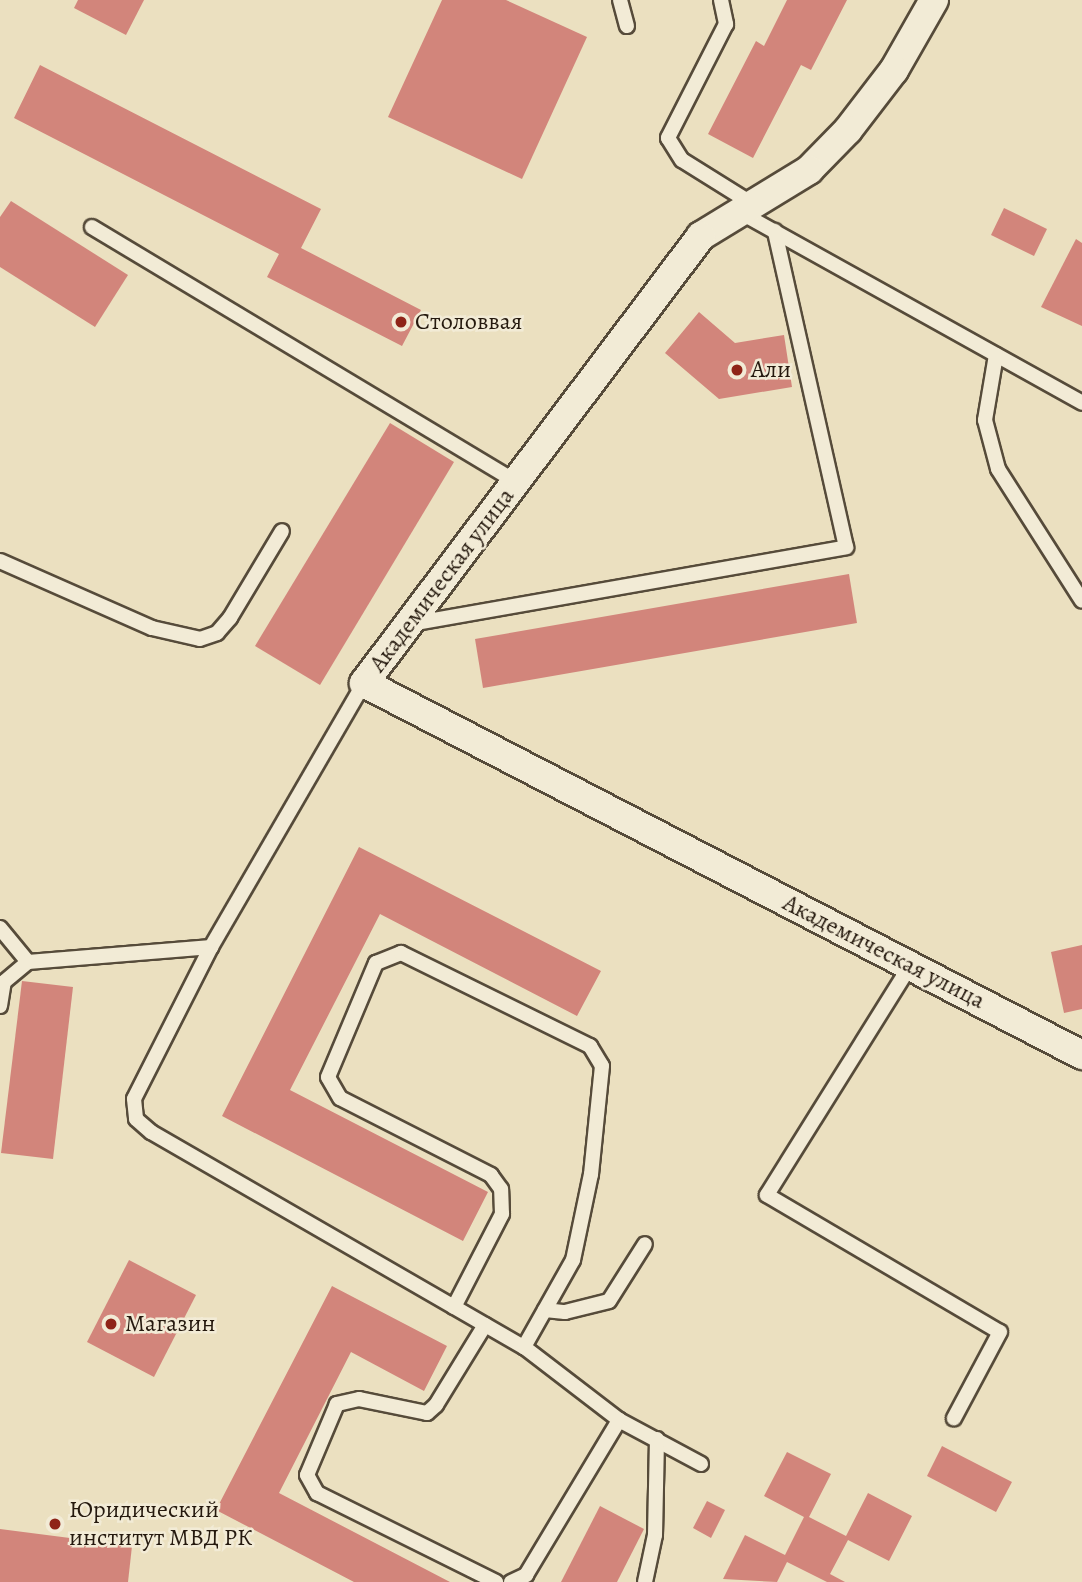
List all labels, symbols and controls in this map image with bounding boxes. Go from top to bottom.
place label: Столоввая [415,308,522,336]
marker: Столоввая [393,314,409,330]
place label: Али [751,356,791,384]
marker: Али [729,362,745,378]
street label: Академическая улица [363,482,521,678]
street label: Академическая улица [778,889,990,1015]
place label: Магазин [125,1310,216,1338]
marker: Магазин [103,1316,119,1332]
place label: Юридический институт МВД РК [69,1496,252,1552]
marker: Юридический институт МВД РК [47,1516,63,1532]

